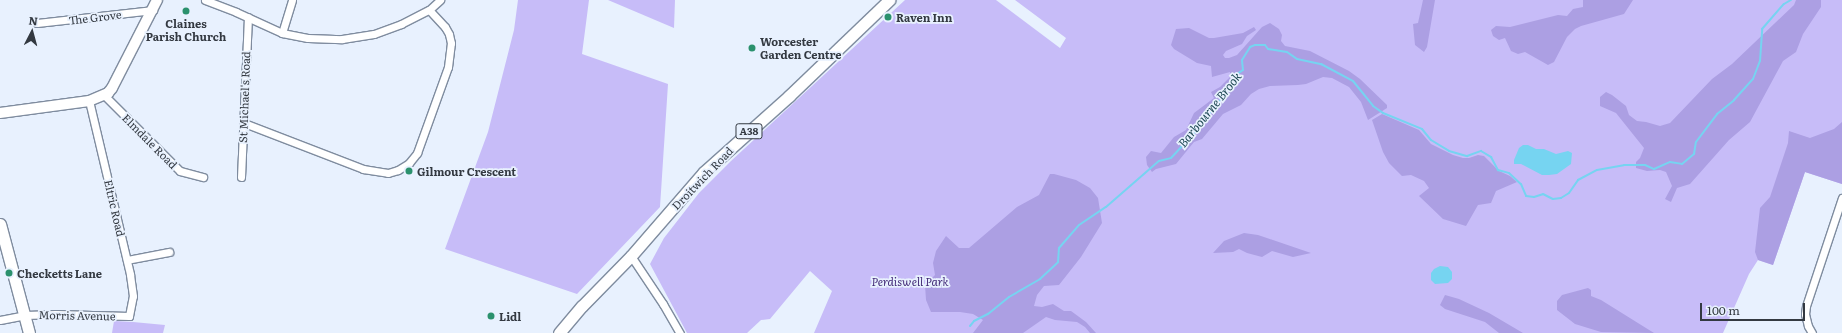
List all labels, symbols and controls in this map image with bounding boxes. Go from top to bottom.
marker: Claines Parish Church [181,6,191,16]
street label: The Grove [68,7,122,27]
place label: Raven Inn [896,10,952,24]
north arrow [12,12,52,52]
text: N [28,12,39,29]
marker: Raven Inn [883,12,893,22]
place label: Claines Parish Church [146,17,226,43]
place label: Worcester Garden Centre [760,35,842,61]
marker: Worcester Garden Centre [747,43,757,53]
street label: St Michael's Road [236,51,252,143]
water label: Barbourne Brook [1175,70,1245,150]
street label: Elmdale Road [120,111,180,171]
road number: A38 [735,123,763,139]
street label: Droitwich Road [669,144,735,212]
place label: Gilmour Crescent [417,164,516,178]
marker: Gilmour Crescent [404,166,414,176]
street label: Eltric Road [102,178,128,238]
place label: Checketts Lane [17,266,102,280]
marker: Checketts Lane [4,268,14,278]
park label: Perdiswell Park [871,274,949,288]
scale bar [1702,295,1807,321]
text: 100 m [1707,301,1740,319]
street label: Morris Avenue [38,308,116,322]
place label: Lidl [499,309,521,323]
marker: Lidl [486,311,496,321]

